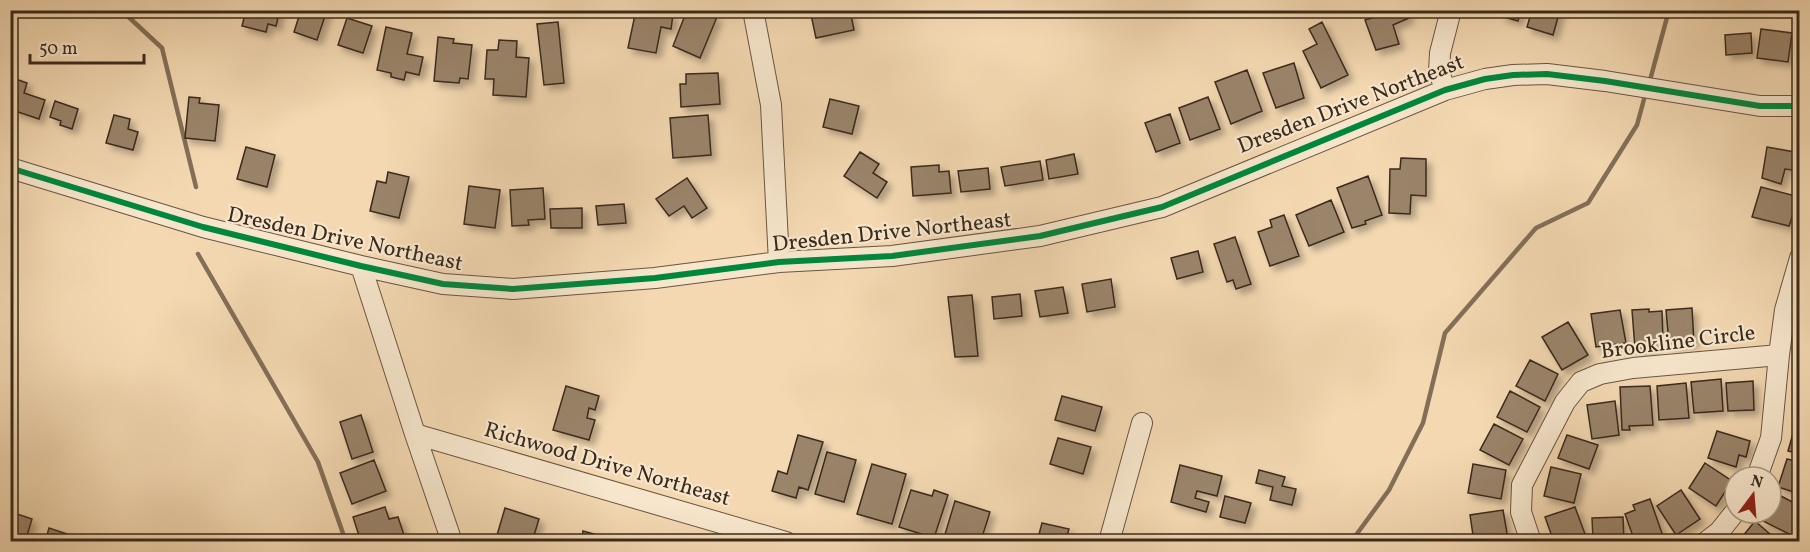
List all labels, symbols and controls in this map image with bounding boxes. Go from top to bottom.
scale bar [30,27,144,65]
text: 50 m [39,37,78,62]
street label: Dresden Drive Northeast [1233,47,1469,163]
street label: Dresden Drive Northeast [224,200,466,280]
street label: Dresden Drive Northeast [771,205,1013,261]
street label: Brookline Circle [1599,318,1757,368]
street label: Richwood Drive Northeast [480,415,734,515]
north arrow [1723,465,1783,525]
text: N [1748,470,1766,495]

